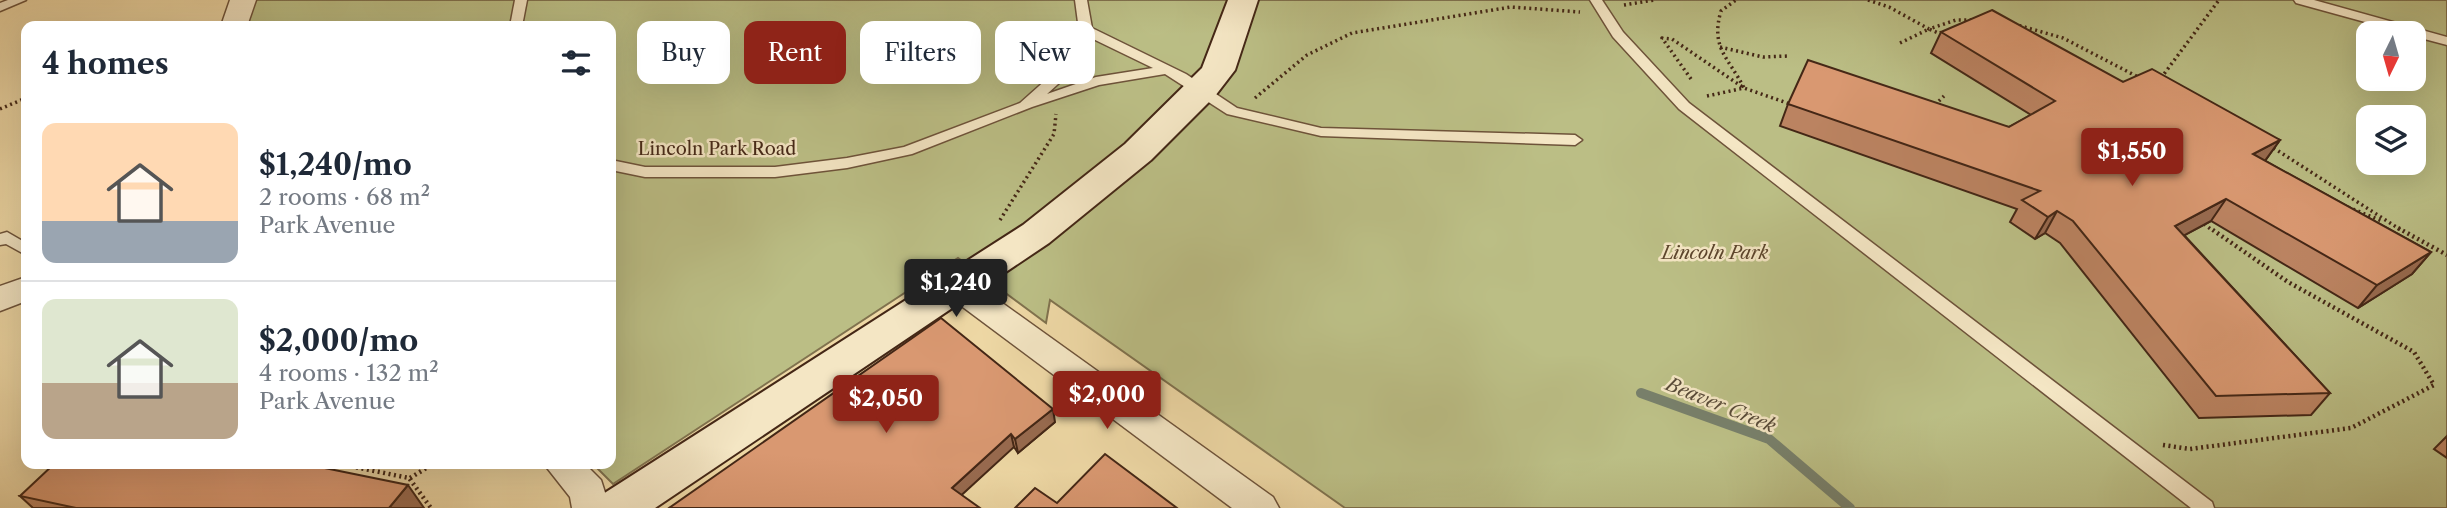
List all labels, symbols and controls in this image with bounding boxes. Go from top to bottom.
chip: Buy [637,21,730,84]
chip: Rent [744,21,846,84]
chip: Filters [860,21,981,84]
chip: New [995,21,1095,84]
north arrow [2356,21,2426,91]
map controls [2356,21,2426,175]
icon: filters [557,44,595,82]
text: 4 homes [42,45,169,82]
button: layers [2356,105,2426,175]
pin: $1,550 [2075,128,2189,188]
text: $1,550 [2097,137,2167,165]
street label: Lincoln Park Road [638,138,796,160]
text: $1,240/mo [259,146,412,183]
icon: home [98,151,182,235]
text: 2 rooms · 68 m² [259,183,430,211]
text: Park Avenue [259,211,395,239]
park label: Lincoln Park [1660,242,1769,264]
pin: $1,240 [899,260,1013,319]
text: $1,240 [920,268,992,296]
text: $2,000/mo [259,322,418,359]
icon: home [98,327,182,411]
text: 4 rooms · 132 m² [259,359,439,387]
pin: $2,000 [1050,372,1164,431]
water label: Beaver Creek [1661,372,1779,438]
pin: $2,050 [829,376,943,435]
text: $2,000 [1069,380,1145,408]
text: $2,050 [849,384,923,412]
text: Park Avenue [259,387,395,415]

